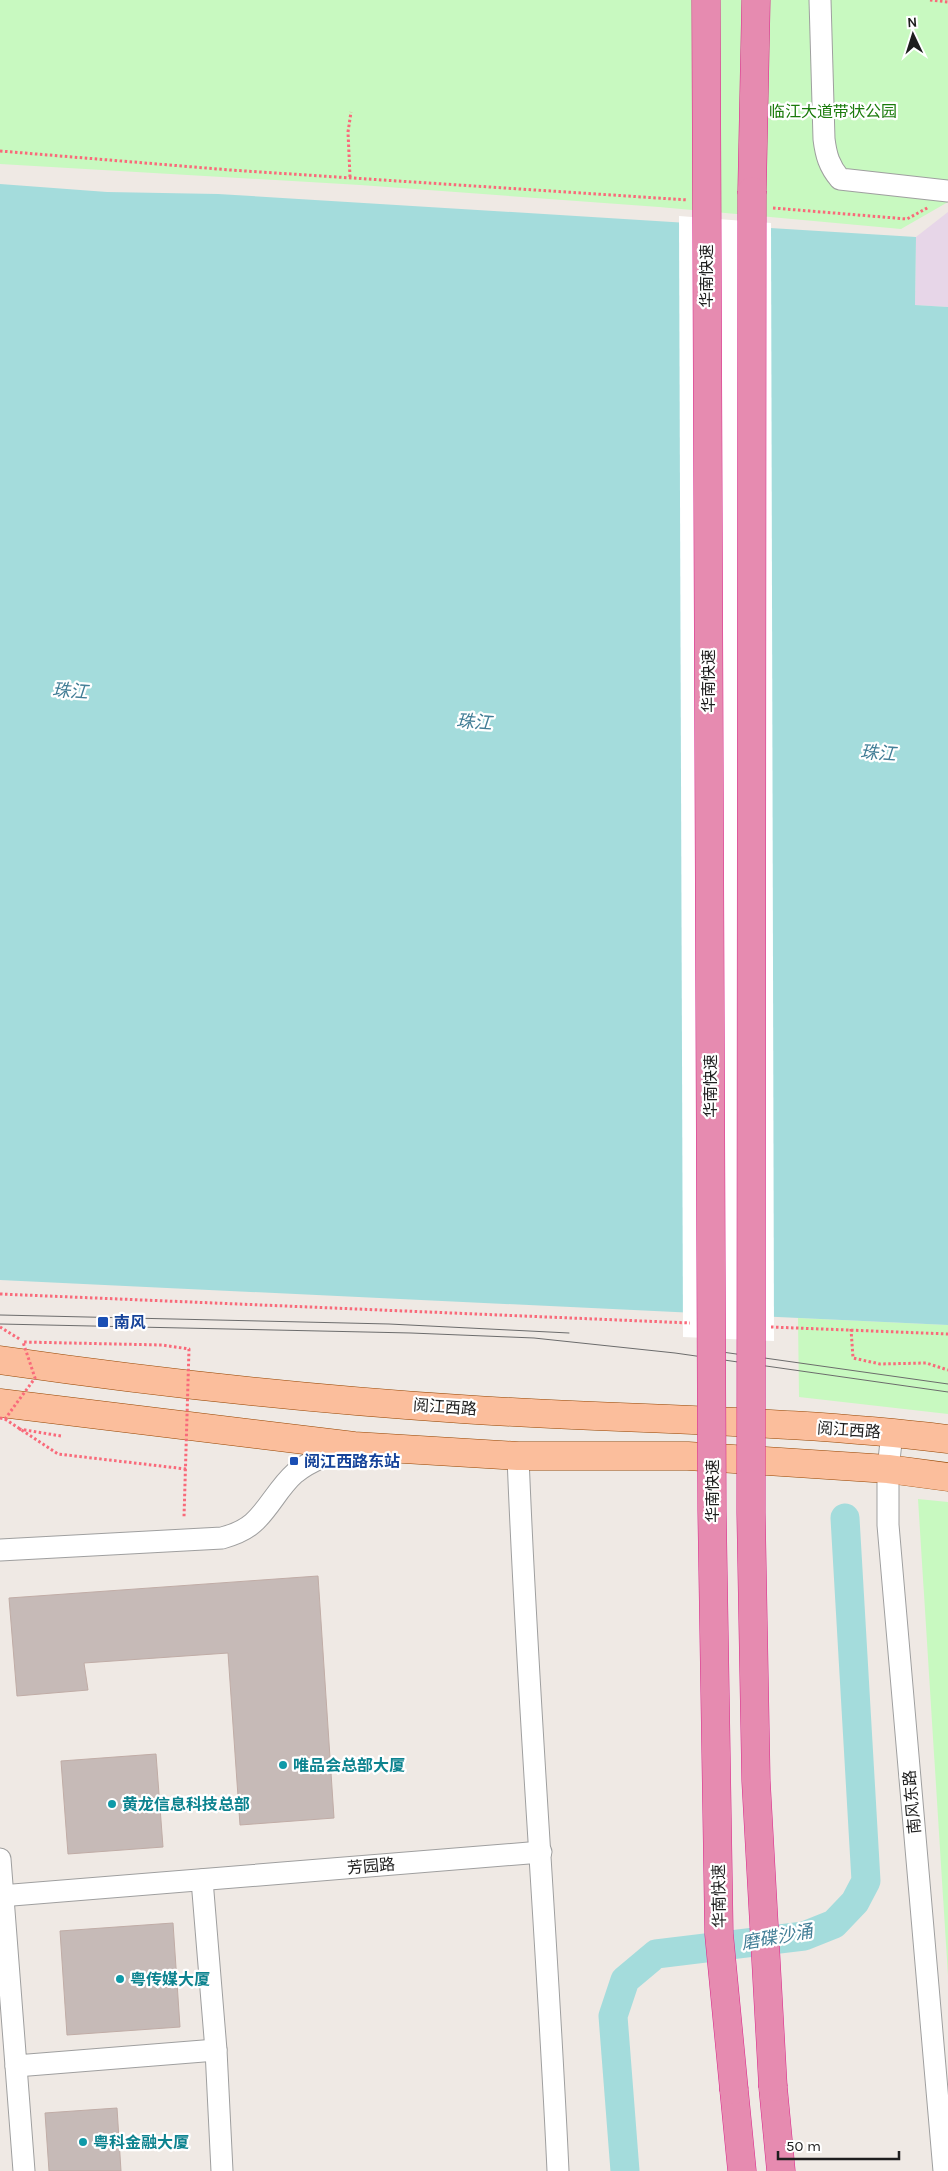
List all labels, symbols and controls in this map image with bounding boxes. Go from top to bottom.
north arrow [888,10,938,60]
text: N [907,14,918,31]
park label: 临江大道带状公园 [769,102,897,121]
street label: 华南快速 [697,244,716,308]
street label: 华南快速 [699,649,718,713]
water label: 珠江 [51,679,91,703]
water label: 珠江 [455,710,495,734]
water label: 珠江 [859,741,899,765]
street label: 华南快速 [701,1054,720,1118]
place label: 南风 [114,1313,146,1332]
marker: 南风 [96,1315,110,1329]
street label: 阅江西路 [412,1395,478,1419]
street label: 阅江西路 [816,1418,882,1442]
place label: 阅江西路东站 [304,1452,400,1471]
marker: 阅江西路东站 [288,1455,300,1467]
street label: 华南快速 [703,1459,722,1523]
place label: 唯品会总部大厦 [293,1756,405,1775]
marker: 唯品会总部大厦 [277,1759,289,1771]
street label: 南风东路 [900,1769,924,1835]
place label: 黄龙信息科技总部 [122,1795,250,1814]
marker: 黄龙信息科技总部 [106,1798,118,1810]
street label: 芳园路 [346,1854,396,1878]
street label: 华南快速 [709,1864,729,1928]
water label: 磨碟沙涌 [740,1920,816,1954]
place label: 粤传媒大厦 [130,1970,210,1989]
marker: 粤传媒大厦 [114,1973,126,1985]
scale bar [778,2128,899,2160]
place label: 粤科金融大厦 [93,2133,189,2152]
marker: 粤科金融大厦 [77,2136,89,2148]
text: 50 m [786,2137,821,2155]

